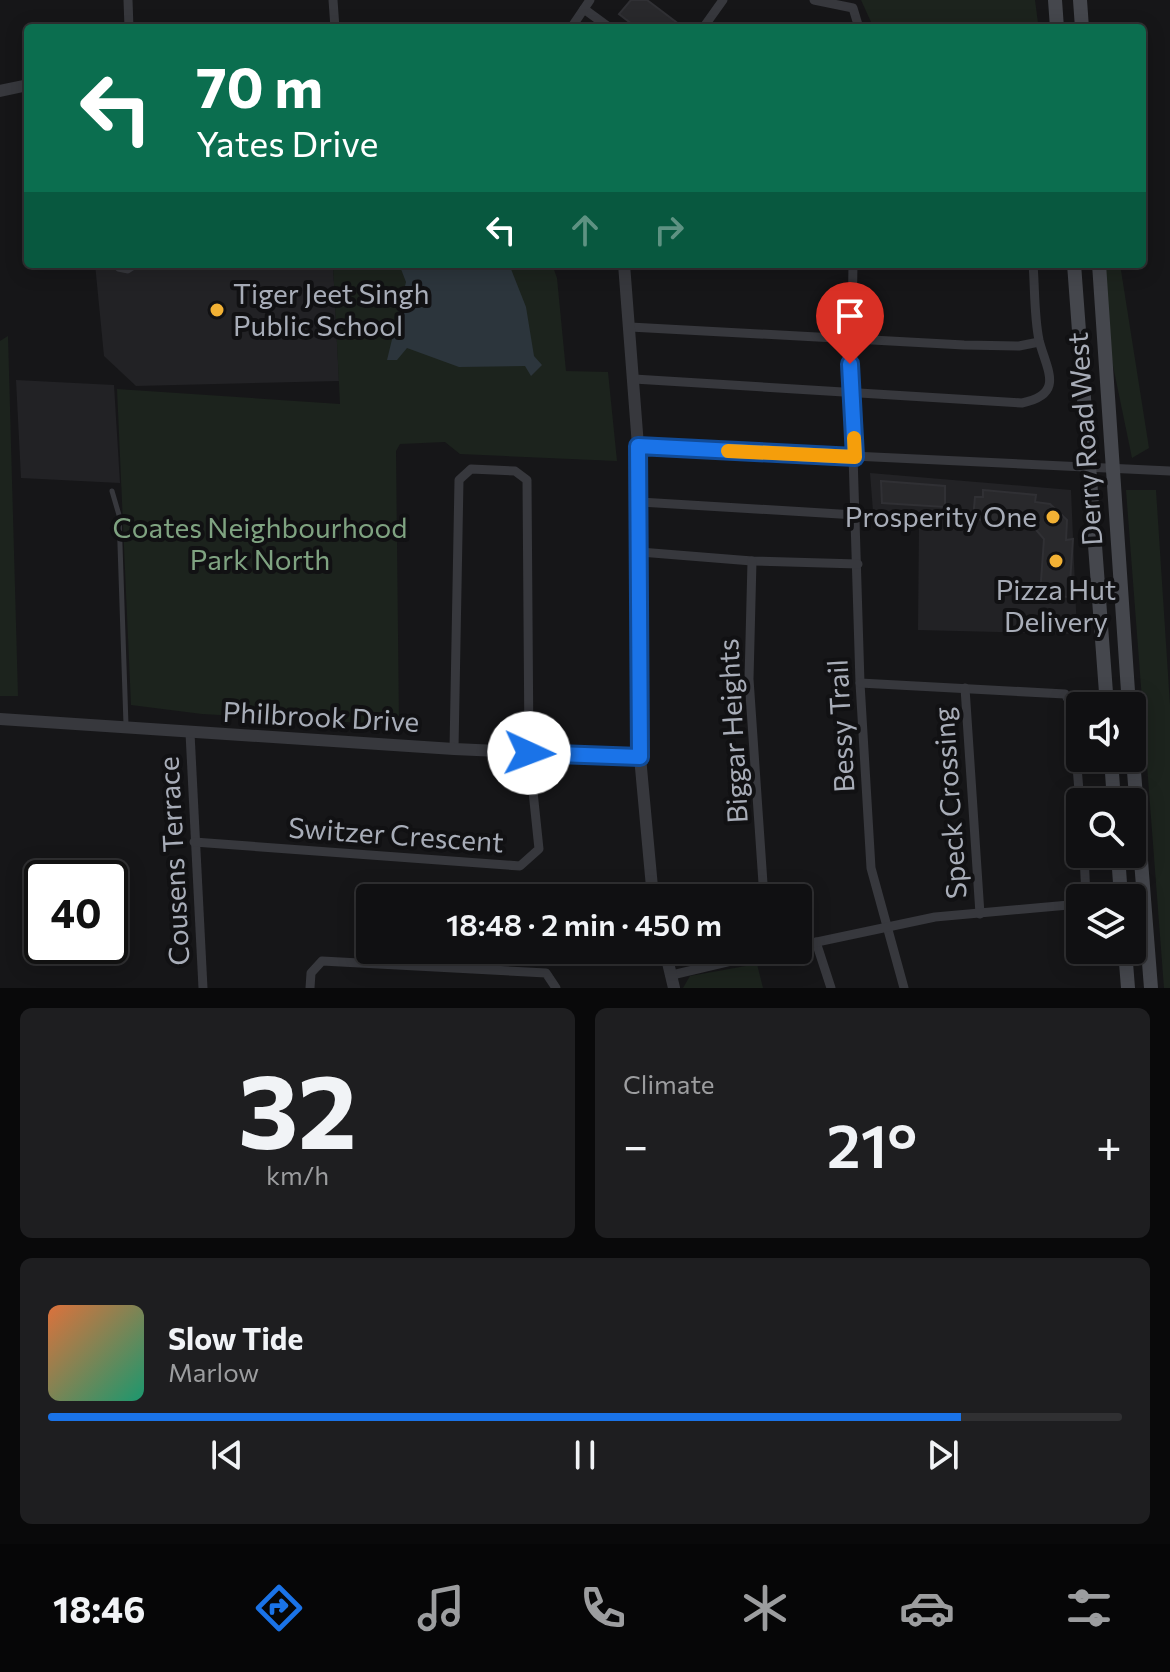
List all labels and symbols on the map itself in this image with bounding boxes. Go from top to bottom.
place label: Tiger Jeet Singh Public School [233,276,430,342]
pin [816,282,884,364]
marker: Tiger Jeet Singh Public School [208,301,226,319]
street label: Derry Road West [1060,331,1108,547]
place label: Prosperity One [845,499,1037,533]
marker: Prosperity One [1044,508,1062,526]
park label: Coates Neighbourhood Park North [113,510,407,576]
marker: Pizza Hut Delivery [1047,552,1065,570]
place label: Pizza Hut Delivery [996,572,1116,638]
street label: Biggar Heights [710,638,754,824]
street label: Bessy Trail [820,659,860,794]
street label: Philbrook Drive [222,694,420,738]
street label: Speck Crossing [925,706,973,900]
position arrow [487,711,571,795]
street label: Cousens Terrace [151,756,195,966]
street label: Switzer Crescent [287,810,505,858]
speed limit sign: 40 [24,860,128,964]

